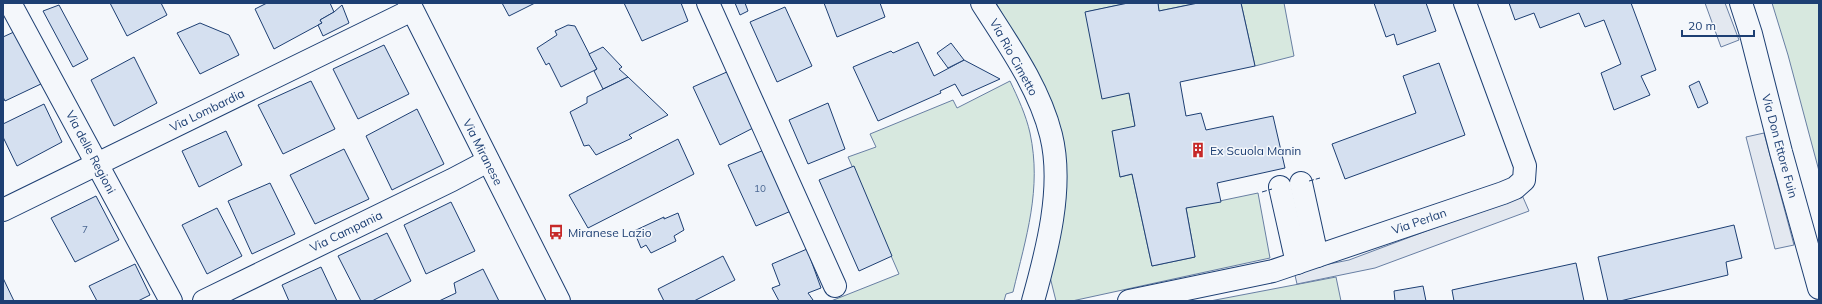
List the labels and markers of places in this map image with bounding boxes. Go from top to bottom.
building icon: Ex Scuola Manin [1189,141,1207,159]
place label: Ex Scuola Manin [1210,143,1301,158]
bus stop icon: Miranese Lazio [547,223,565,241]
place label: Miranese Lazio [568,225,652,240]

